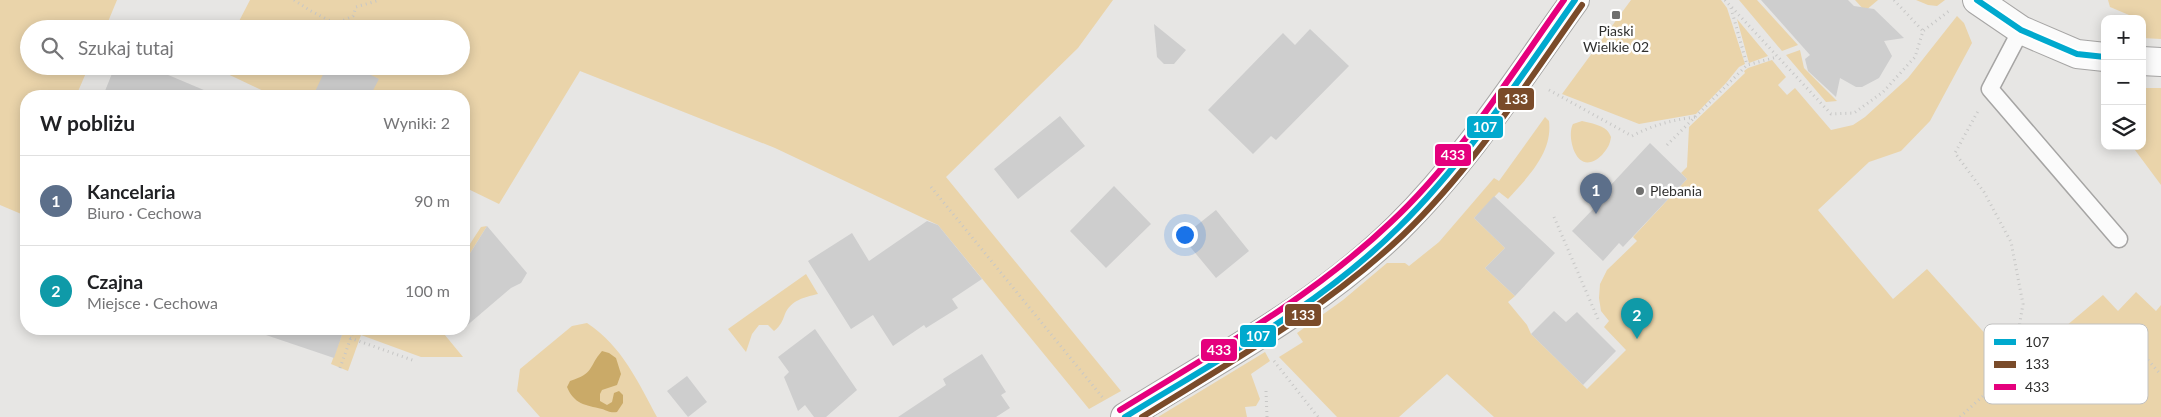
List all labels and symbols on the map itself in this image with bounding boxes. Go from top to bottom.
marker: Piaski Wielkie 02 [1610,9,1622,21]
place label: Piaski Wielkie 02 [1583,22,1649,55]
line badge: 133 [1497,87,1535,111]
text: 133 [1504,90,1528,107]
line badge: 107 [1466,115,1504,139]
text: 107 [1473,118,1497,135]
line badge: 433 [1434,143,1472,167]
text: 433 [1441,146,1465,163]
pin: 1 [1580,173,1612,214]
place label: Plebania [1650,182,1702,199]
marker: Plebania [1634,185,1646,197]
your location [1172,222,1198,248]
pin: 2 [1621,298,1653,339]
line badge: 133 [1284,303,1322,327]
text: 133 [1291,306,1315,323]
line badge: 107 [1239,324,1277,348]
legend [1984,324,2148,404]
text: 107 [1246,327,1270,344]
text: 107 [2025,333,2049,350]
line badge: 433 [1200,338,1238,362]
text: 433 [1207,341,1231,358]
text: 133 [2025,355,2049,372]
text: 433 [2025,378,2049,395]

